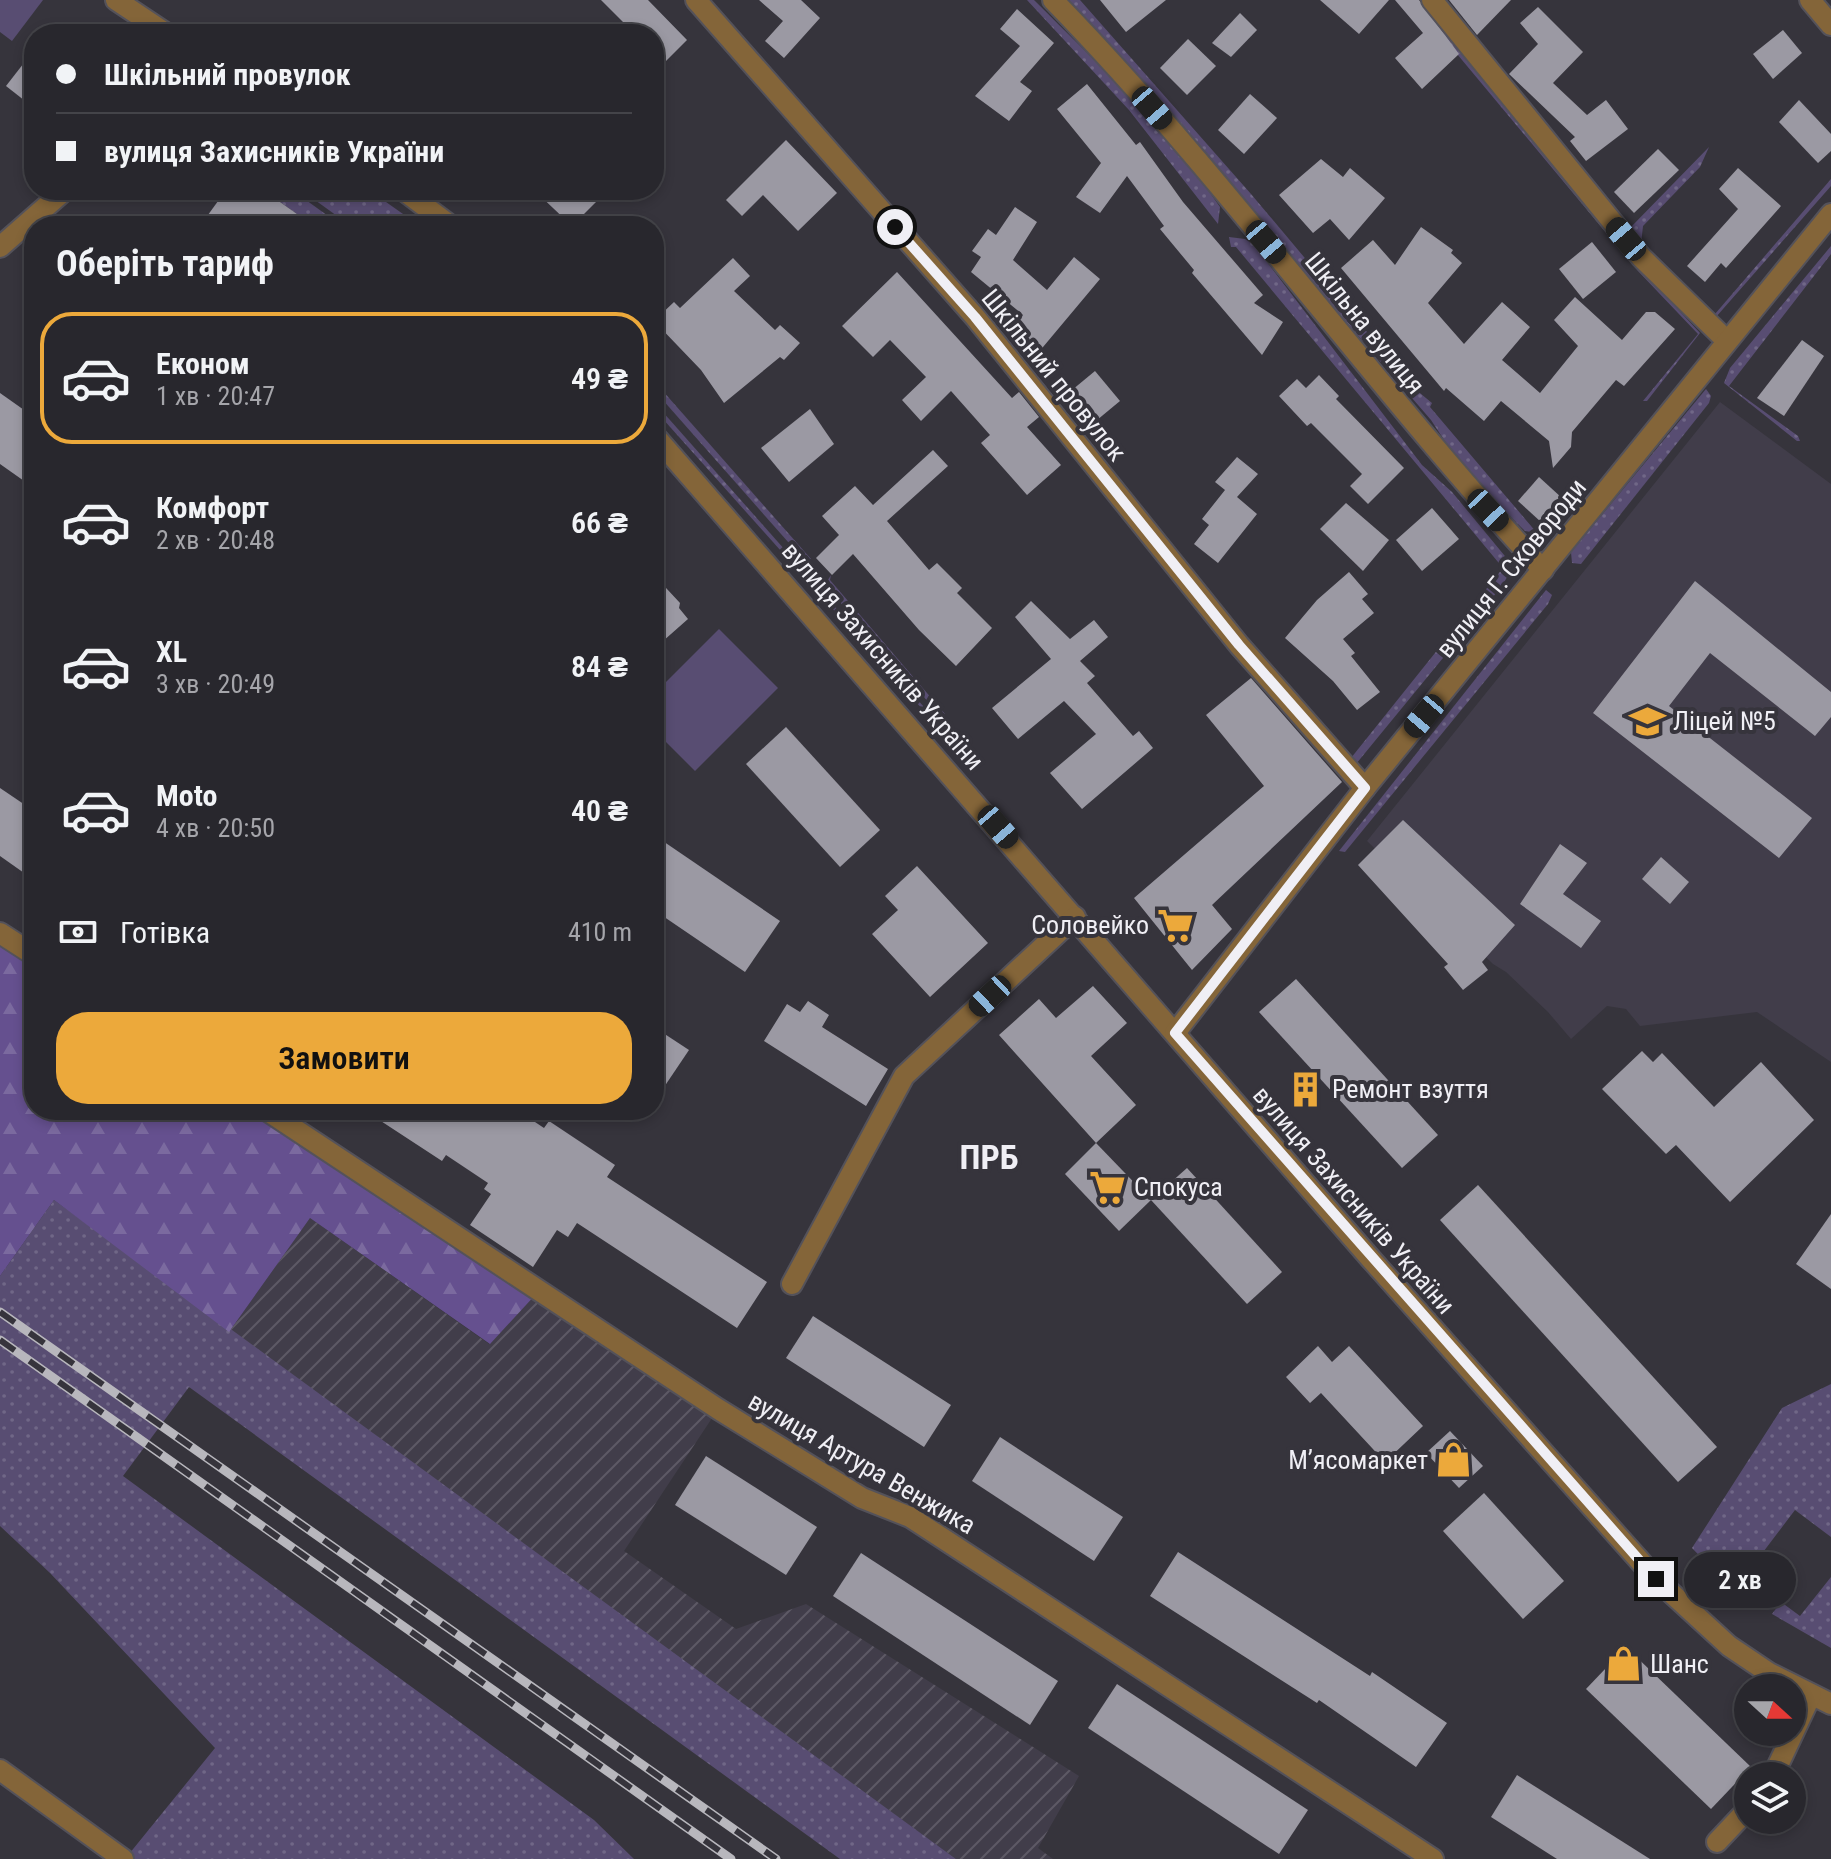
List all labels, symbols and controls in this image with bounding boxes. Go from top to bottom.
text: Шкільний провулок [104,57,351,92]
car [1127,82,1177,134]
text: вулиця Захисників України [104,134,444,169]
route start [877,209,913,245]
car [1601,213,1651,265]
car [1241,216,1291,268]
text: Оберіть тариф [56,243,274,285]
street label: Шкільна вулиця [1299,246,1431,400]
street label: Шкільний провулок [976,283,1133,467]
icon: car [60,342,132,414]
text: Економ [156,346,250,381]
text: 49 ₴ [571,361,628,396]
text: 1 хв · 20:47 [156,381,275,411]
street label: вулиця Г. Сковороди [1430,473,1592,663]
car [1463,484,1513,536]
icon: car [60,486,132,558]
text: Комфорт [156,490,269,525]
text: 66 ₴ [571,505,628,540]
text: 2 хв · 20:48 [156,525,275,555]
street label: вулиця Захисників України [776,536,990,776]
icon: car [60,630,132,702]
text: XL [156,634,187,669]
text: 84 ₴ [571,649,628,684]
text: 3 хв · 20:49 [156,669,275,699]
car [1399,690,1449,742]
school or university icon: Ліцей №5 [1628,702,1666,740]
place label: Ліцей №5 [1673,706,1776,736]
icon: car [60,774,132,846]
text: Moto [156,778,217,813]
text: 40 ₴ [571,793,628,828]
car [973,801,1023,853]
text: 4 хв · 20:50 [156,813,275,843]
supermarket icon: Соловейко [1156,906,1194,944]
icon: cash [56,910,100,954]
place label: Соловейко [1031,910,1149,940]
text: Готівка [120,915,210,950]
text: 410 m [568,917,632,947]
car [964,971,1016,1021]
button: Замовити [56,1012,632,1104]
building icon: Ремонт взуття [1287,1070,1325,1108]
place label: Ремонт взуття [1332,1074,1489,1104]
street label: вулиця Захисників України [1247,1080,1461,1320]
district label: ПРБ [960,1137,1018,1177]
supermarket icon: Спокуса [1089,1168,1127,1206]
place label: Спокуса [1134,1172,1223,1202]
street label: вулиця Артура Венжика [743,1386,981,1540]
shop icon: Мʼясомаркет [1435,1441,1473,1479]
place label: Мʼясомаркет [1288,1445,1428,1475]
callout: 2 хв [1684,1551,1796,1607]
route end [1638,1561,1674,1597]
text: 2 хв [1718,1565,1762,1595]
shop icon: Шанс [1605,1645,1643,1683]
place label: Шанс [1650,1649,1709,1679]
north arrow [1734,1674,1806,1746]
map controls [1734,1674,1806,1834]
button: layers [1734,1762,1806,1834]

